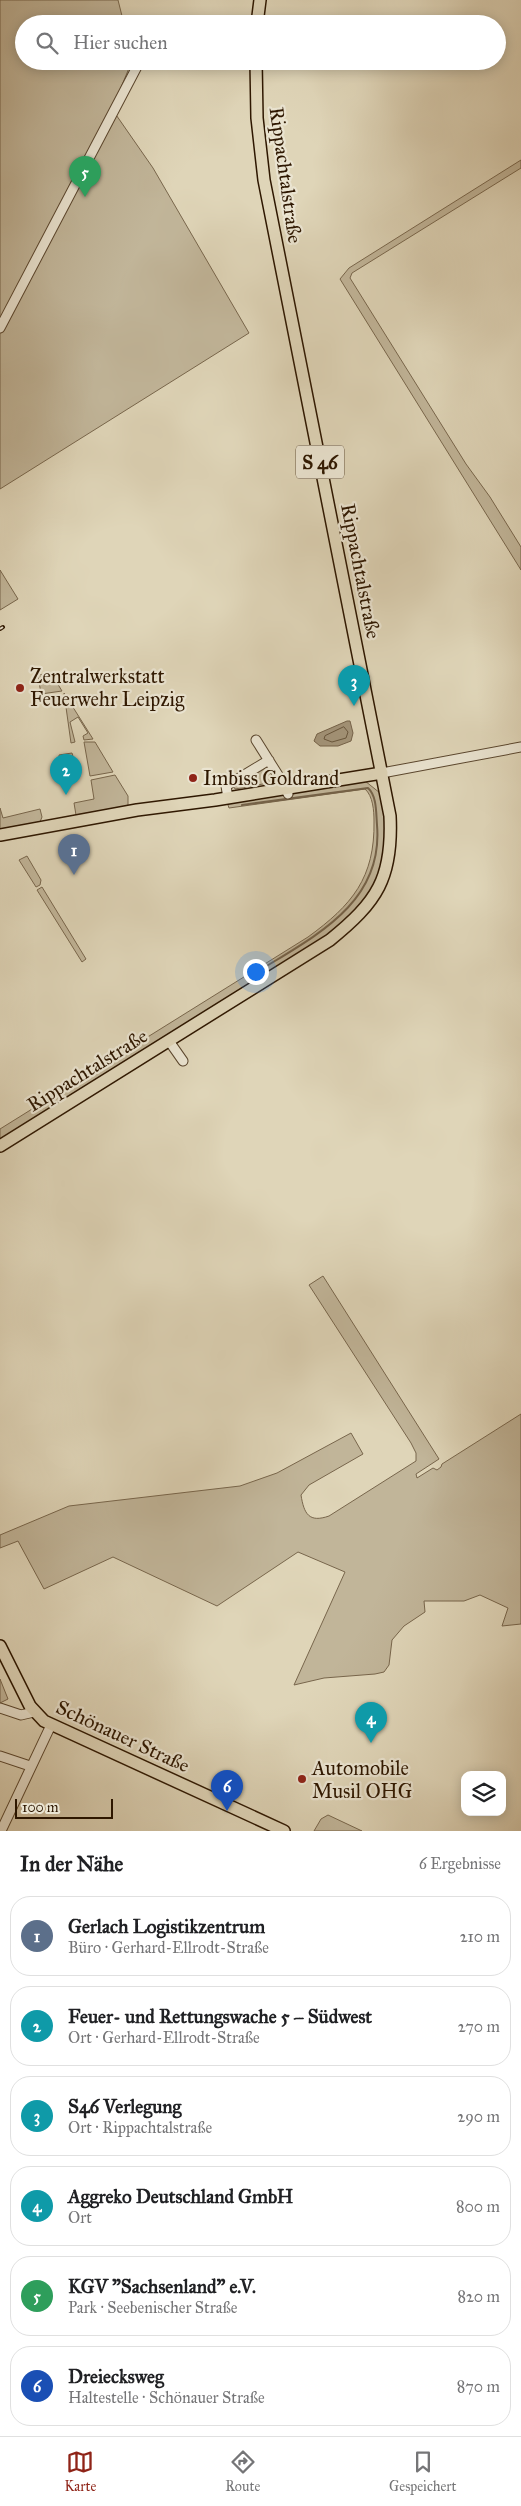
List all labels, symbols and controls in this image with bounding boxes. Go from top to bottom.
search box [15,15,506,70]
icon: search [33,29,61,57]
text: Hier suchen [73,31,167,54]
street label: Rippachtalstraße [265,105,307,245]
pin: 5 [69,156,101,197]
road number: S 46 [296,446,344,478]
street label: Rippachtalstraße [336,501,386,641]
place label: Zentralwerkstatt Feuerwehr Leipzig [30,664,185,712]
pin: 3 [338,665,370,706]
marker: Zentralwerkstatt Feuerwehr Leipzig [14,682,26,694]
pin: 2 [50,754,82,795]
place label: Imbiss Goldrand [203,766,339,790]
marker: Imbiss Goldrand [187,772,199,784]
pin: 1 [58,834,90,875]
your location [243,959,269,985]
street label: Rippachtalstraße [22,1023,152,1117]
street label: Schönauer Straße [52,1695,194,1777]
pin: 4 [355,1702,387,1743]
place label: Automobile Musil OHG [311,1756,412,1803]
pin: 6 [211,1770,243,1811]
map controls [461,1771,506,1816]
button: layers [461,1771,506,1816]
marker: Automobile Musil OHG [296,1773,308,1785]
scale bar [15,1796,112,1819]
text: 100 m [22,1799,59,1816]
text: In der Nähe [20,1851,123,1877]
text: 6 Ergebnisse [419,1854,501,1873]
text: Gerlach Logistikzentrum [68,1915,265,1938]
text: 1 [34,1927,40,1946]
text: 210 m [460,1927,500,1946]
text: Büro · Gerhard-Ellrodt-Straße [68,1938,269,1957]
text: Feuer- und Rettungswache 5 – Südwest [68,2005,372,2028]
text: 2 [33,2017,41,2036]
text: 270 m [458,2017,500,2036]
text: Ort · Gerhard-Ellrodt-Straße [68,2028,260,2047]
text: S46 Verlegung [68,2095,181,2118]
text: 3 [34,2107,40,2126]
text: 290 m [457,2107,500,2126]
text: Ort · Rippachtalstraße [68,2118,212,2137]
text: Aggreko Deutschland GmbH [68,2185,293,2208]
text: 4 [33,2197,41,2216]
text: 800 m [456,2197,500,2216]
text: Ort [68,2208,92,2227]
text: KGV "Sachsenland" e.V. [68,2275,256,2298]
text: 5 [33,2287,41,2306]
text: 820 m [457,2287,500,2306]
text: Park · Seebenischer Straße [68,2298,237,2317]
text: Dreiecksweg [68,2365,164,2388]
text: 6 [33,2377,41,2396]
text: 870 m [457,2377,500,2396]
text: Haltestelle · Schönauer Straße [68,2388,265,2407]
tab: Karte [64,2448,96,2495]
tab: Route [225,2448,260,2495]
tab: Gespeichert [389,2448,457,2495]

